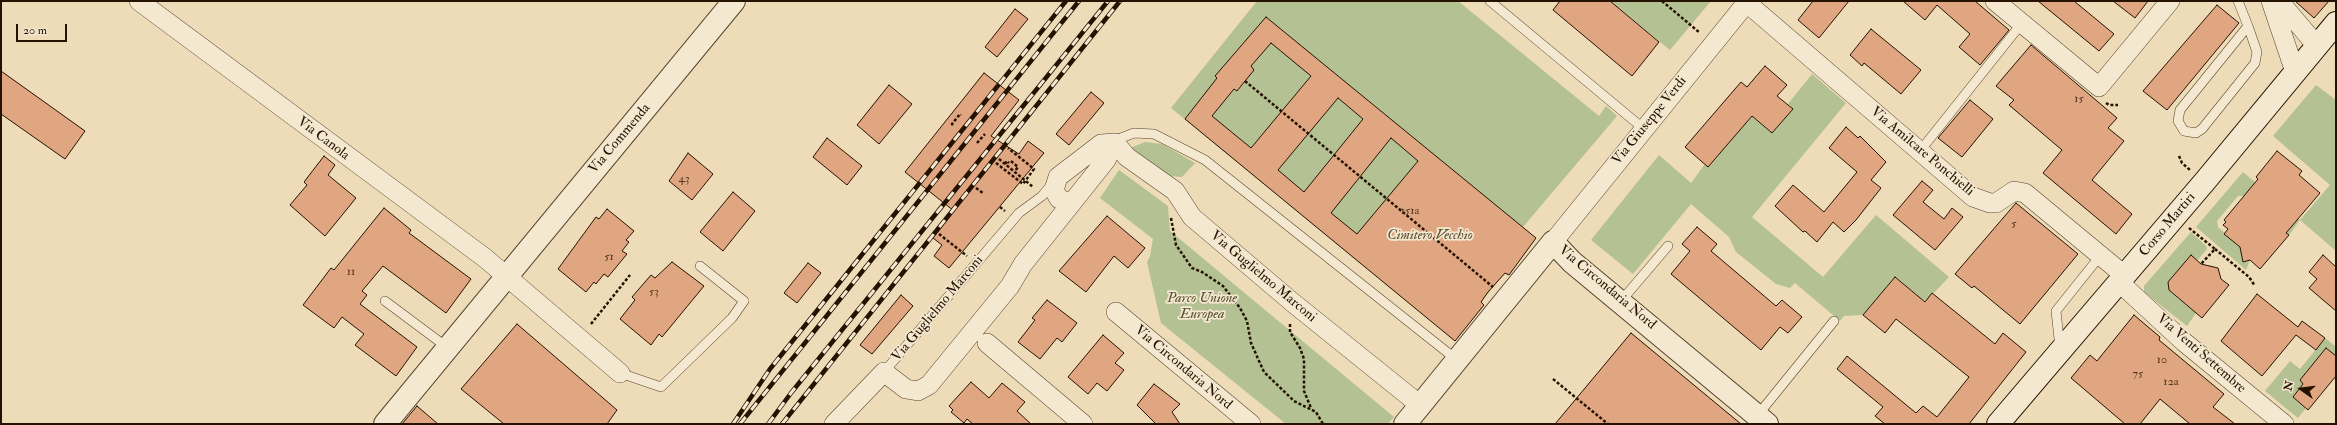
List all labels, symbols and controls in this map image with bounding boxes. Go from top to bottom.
scale bar [18,16,69,42]
text: 20 m [23,23,47,38]
street label: Via Giuseppe Verdi [1609,73,1691,169]
house number: 15 [2074,92,2084,106]
street label: Via Commenda [586,100,654,178]
street label: Via Amilcare Ponchielli [1867,104,1977,200]
street label: Via Canola [293,114,353,164]
house number: 43 [678,172,690,186]
street label: Corso Martiri [2136,190,2200,260]
house number: 151a [1401,204,1419,218]
house number: 5 [2011,217,2017,231]
street label: Via Guglielmo Marconi [1207,228,1319,326]
park label: Cimitero Vecchio [1387,228,1473,244]
street label: Via Circondaria Nord [1555,242,1659,334]
house number: 51 [604,250,614,264]
street label: Via Guglielmo Marconi [889,253,987,365]
house number: 11 [347,265,355,279]
house number: 53 [649,285,659,299]
park label: Parco Unione Europea [1167,291,1237,324]
street label: Via Venti Settembre [2153,311,2249,397]
street label: Via Circondaria Nord [1131,322,1235,414]
house number: 10 [2157,353,2167,367]
house number: 75 [2133,367,2143,381]
north arrow [2281,369,2321,409]
house number: 12a [2163,375,2179,389]
text: N [2281,380,2296,392]

